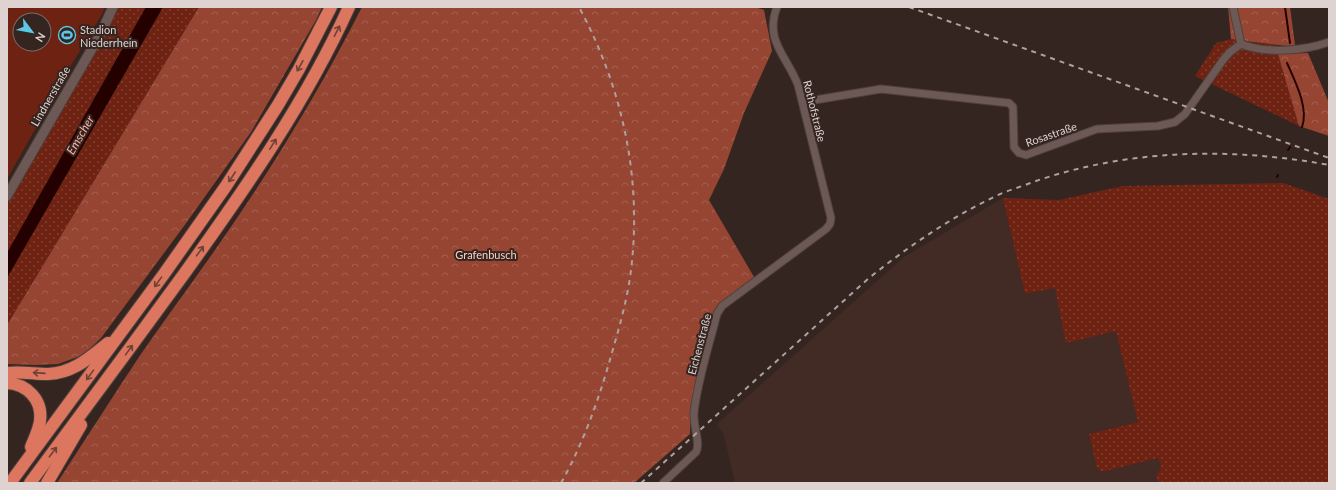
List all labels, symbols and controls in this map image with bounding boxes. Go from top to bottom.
north arrow [12,12,52,52]
place label: Stadion Niederrhein [80,23,137,49]
sports icon: Stadion Niederrhein [57,25,77,45]
one-way arrow [334,25,341,37]
text: N [33,31,49,45]
one-way arrow [296,60,304,72]
street label: Lindnerstraße [28,64,72,128]
street label: Rothofstraße [801,79,829,143]
water label: Emscher [63,112,97,157]
street label: Rosastraße [1024,119,1078,149]
one-way arrow [269,139,277,150]
one-way arrow [228,171,236,182]
one-way arrow [196,246,204,257]
park label: Grafenbusch [455,248,517,261]
one-way arrow [154,277,162,288]
street label: Eichenstraße [685,312,713,376]
one-way arrow [125,344,133,355]
one-way arrow [33,370,46,377]
one-way arrow [86,370,94,381]
one-way arrow [49,446,58,457]

